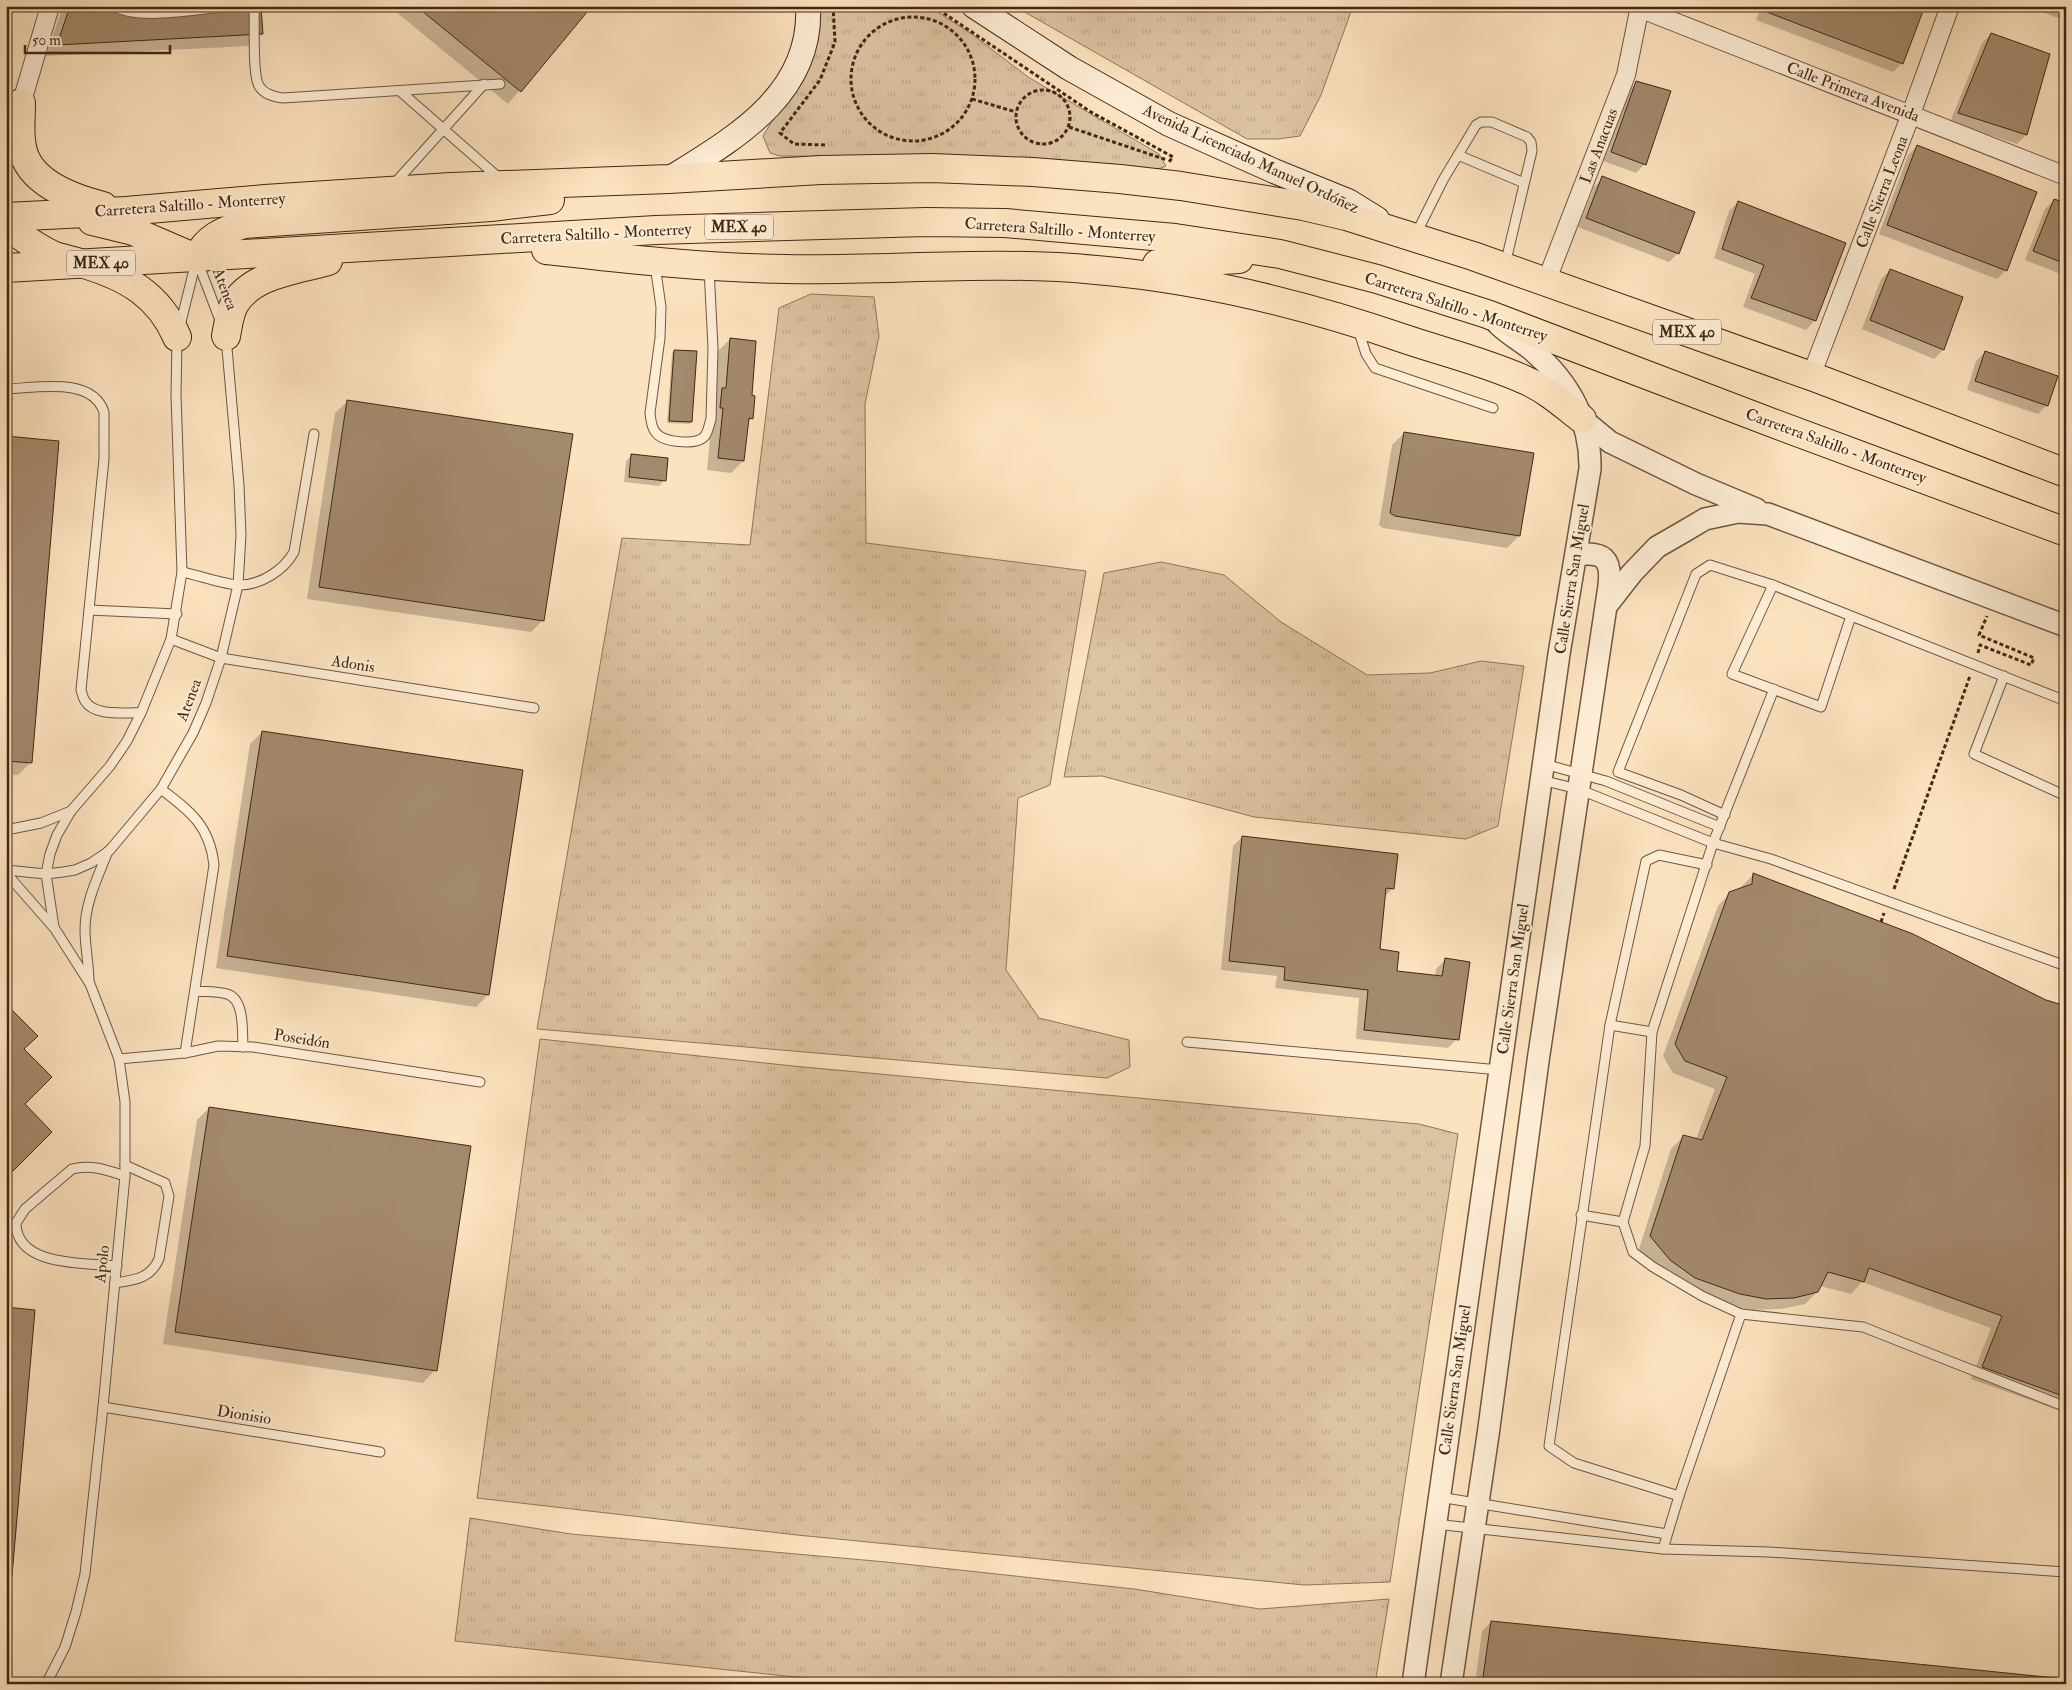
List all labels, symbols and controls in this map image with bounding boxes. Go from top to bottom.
scale bar [25,22,170,54]
text: 50 m [32,31,61,50]
street label: Calle Primera Avenida [1784,57,1923,127]
street label: Avenida Licenciado Manuel Ordóñez [1139,100,1363,218]
street label: Las Anacuas [1576,106,1622,186]
street label: Calle Sierra Leona [1851,133,1913,251]
street label: Carretera Saltillo - Monterrey [94,188,287,222]
street label: Carretera Saltillo - Monterrey [964,213,1157,247]
road number: MEX 40 [705,214,773,240]
street label: Carretera Saltillo - Monterrey [500,219,693,249]
road number: MEX 40 [67,250,135,276]
street label: Atenea [208,264,242,313]
street label: Carretera Saltillo - Monterrey [1362,268,1551,346]
road number: MEX 40 [1653,320,1721,344]
street label: Carretera Saltillo - Monterrey [1743,404,1930,488]
street label: Calle Sierra San Miguel [1550,502,1594,656]
street label: Adonis [329,651,376,677]
street label: Atenea [172,676,206,725]
street label: Calle Sierra San Miguel [1493,902,1533,1056]
street label: Poseidón [272,1025,332,1053]
street label: Apolo [90,1244,115,1285]
street label: Calle Sierra San Miguel [1435,1303,1475,1457]
street label: Dionisio [215,1401,273,1429]

